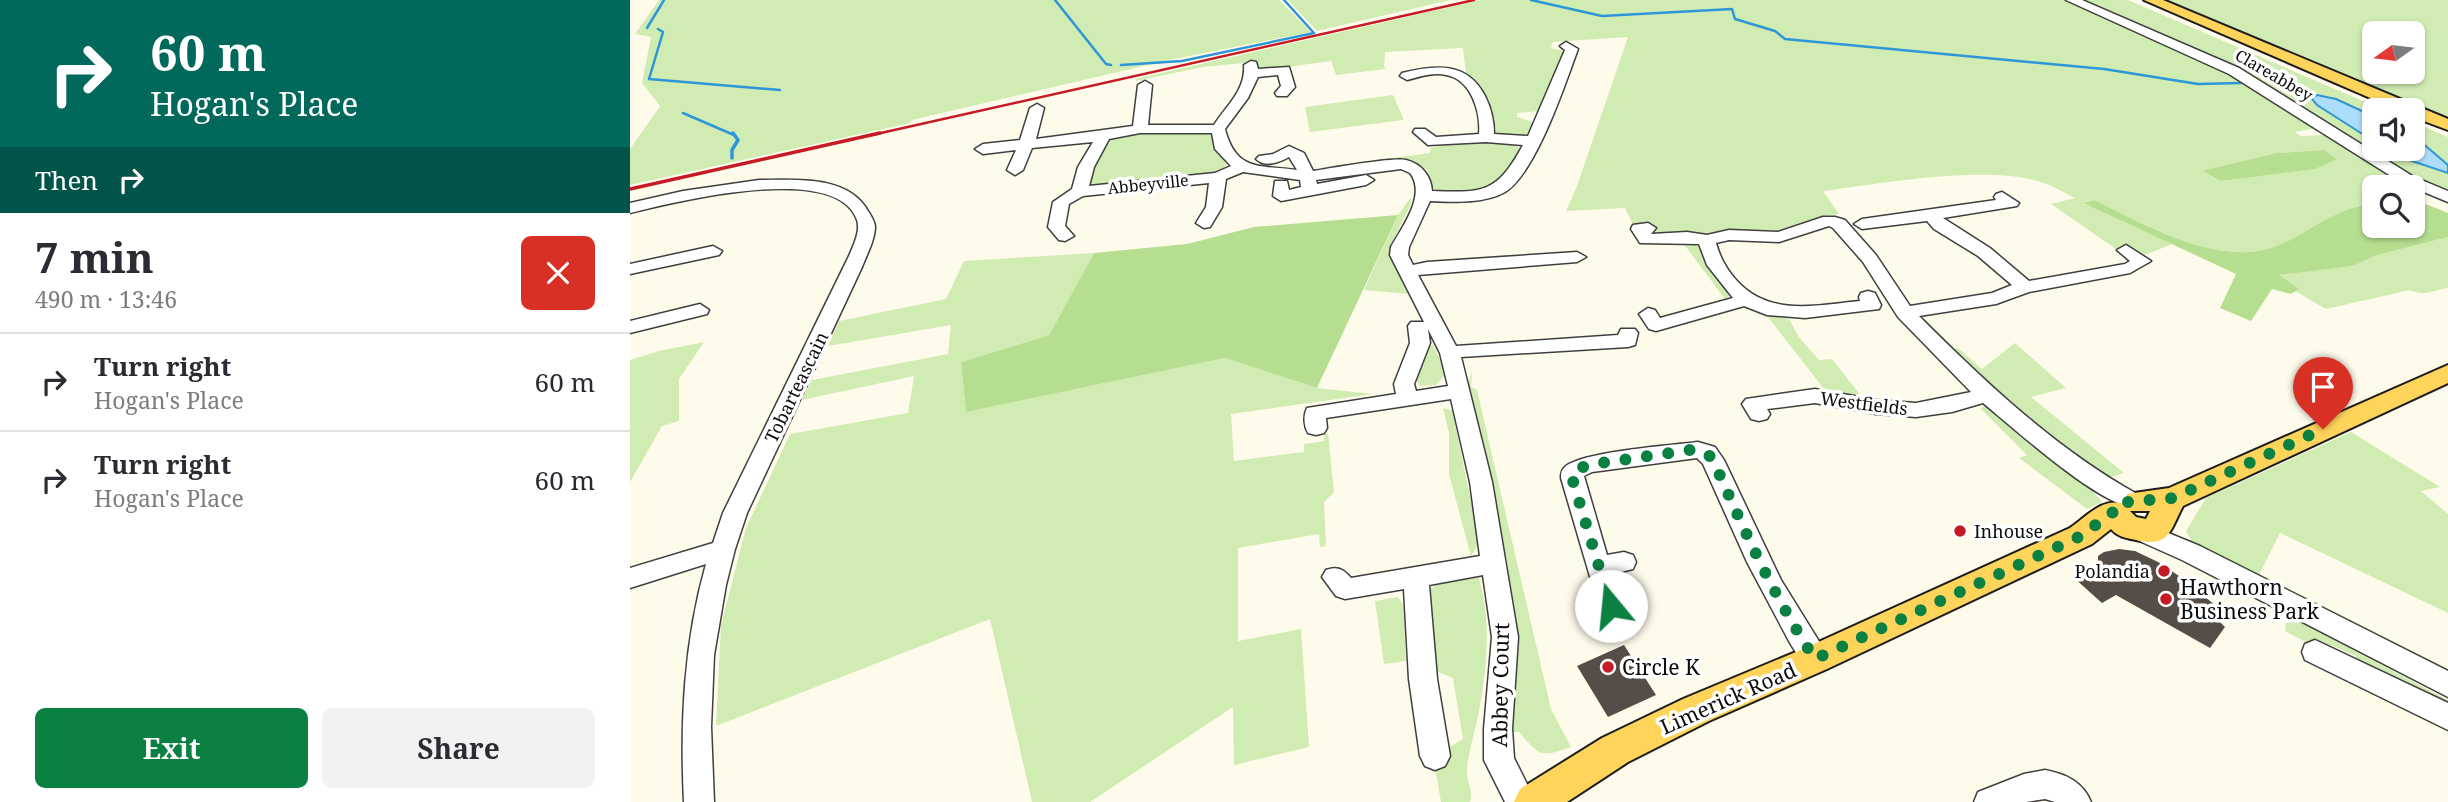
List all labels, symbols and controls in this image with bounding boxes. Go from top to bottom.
text: 60 m [150,19,266,85]
north arrow [2362,21,2426,84]
map controls [2362,21,2425,238]
icon: right [35,28,126,119]
street label: Clareabbey [2231,44,2318,107]
text: Hogan's Place [150,82,358,125]
button: sound [2362,98,2425,161]
icon: right [112,161,150,199]
text: Then [35,162,98,198]
street label: Abbeyville [1106,169,1190,199]
button: search [2362,175,2425,238]
text: 7 min [35,228,154,285]
button: close [521,236,595,310]
text: 490 m · 13:46 [35,283,177,315]
street label: Tobarteascain [759,327,833,447]
text: Turn right [94,348,231,384]
pin [2293,357,2353,429]
icon: right [35,363,73,401]
text: 60 m [535,364,595,400]
icon: arrive [2304,368,2342,406]
text: Hogan's Place [94,384,244,416]
street label: Westfields [1819,386,1909,420]
text: Turn right [94,446,231,482]
icon: right [35,461,73,499]
text: 60 m [535,462,595,498]
text: Hogan's Place [94,482,244,514]
place label: Inhouse [1974,519,2043,543]
marker: Inhouse [1952,523,1968,539]
place label: Polandia [2074,559,2150,583]
marker: Polandia [2156,563,2172,579]
position arrow [1574,569,1648,643]
place label: Hawthorn Business Park [2180,573,2320,625]
marker: Hawthorn Business Park [2158,591,2174,607]
street label: Abbey Court [1485,622,1515,748]
place label: Circle K [1622,653,1700,681]
street label: Limerick Road [1656,655,1801,741]
marker: Circle K [1600,659,1616,675]
button: Exit [35,708,308,788]
button: Share [322,708,595,788]

